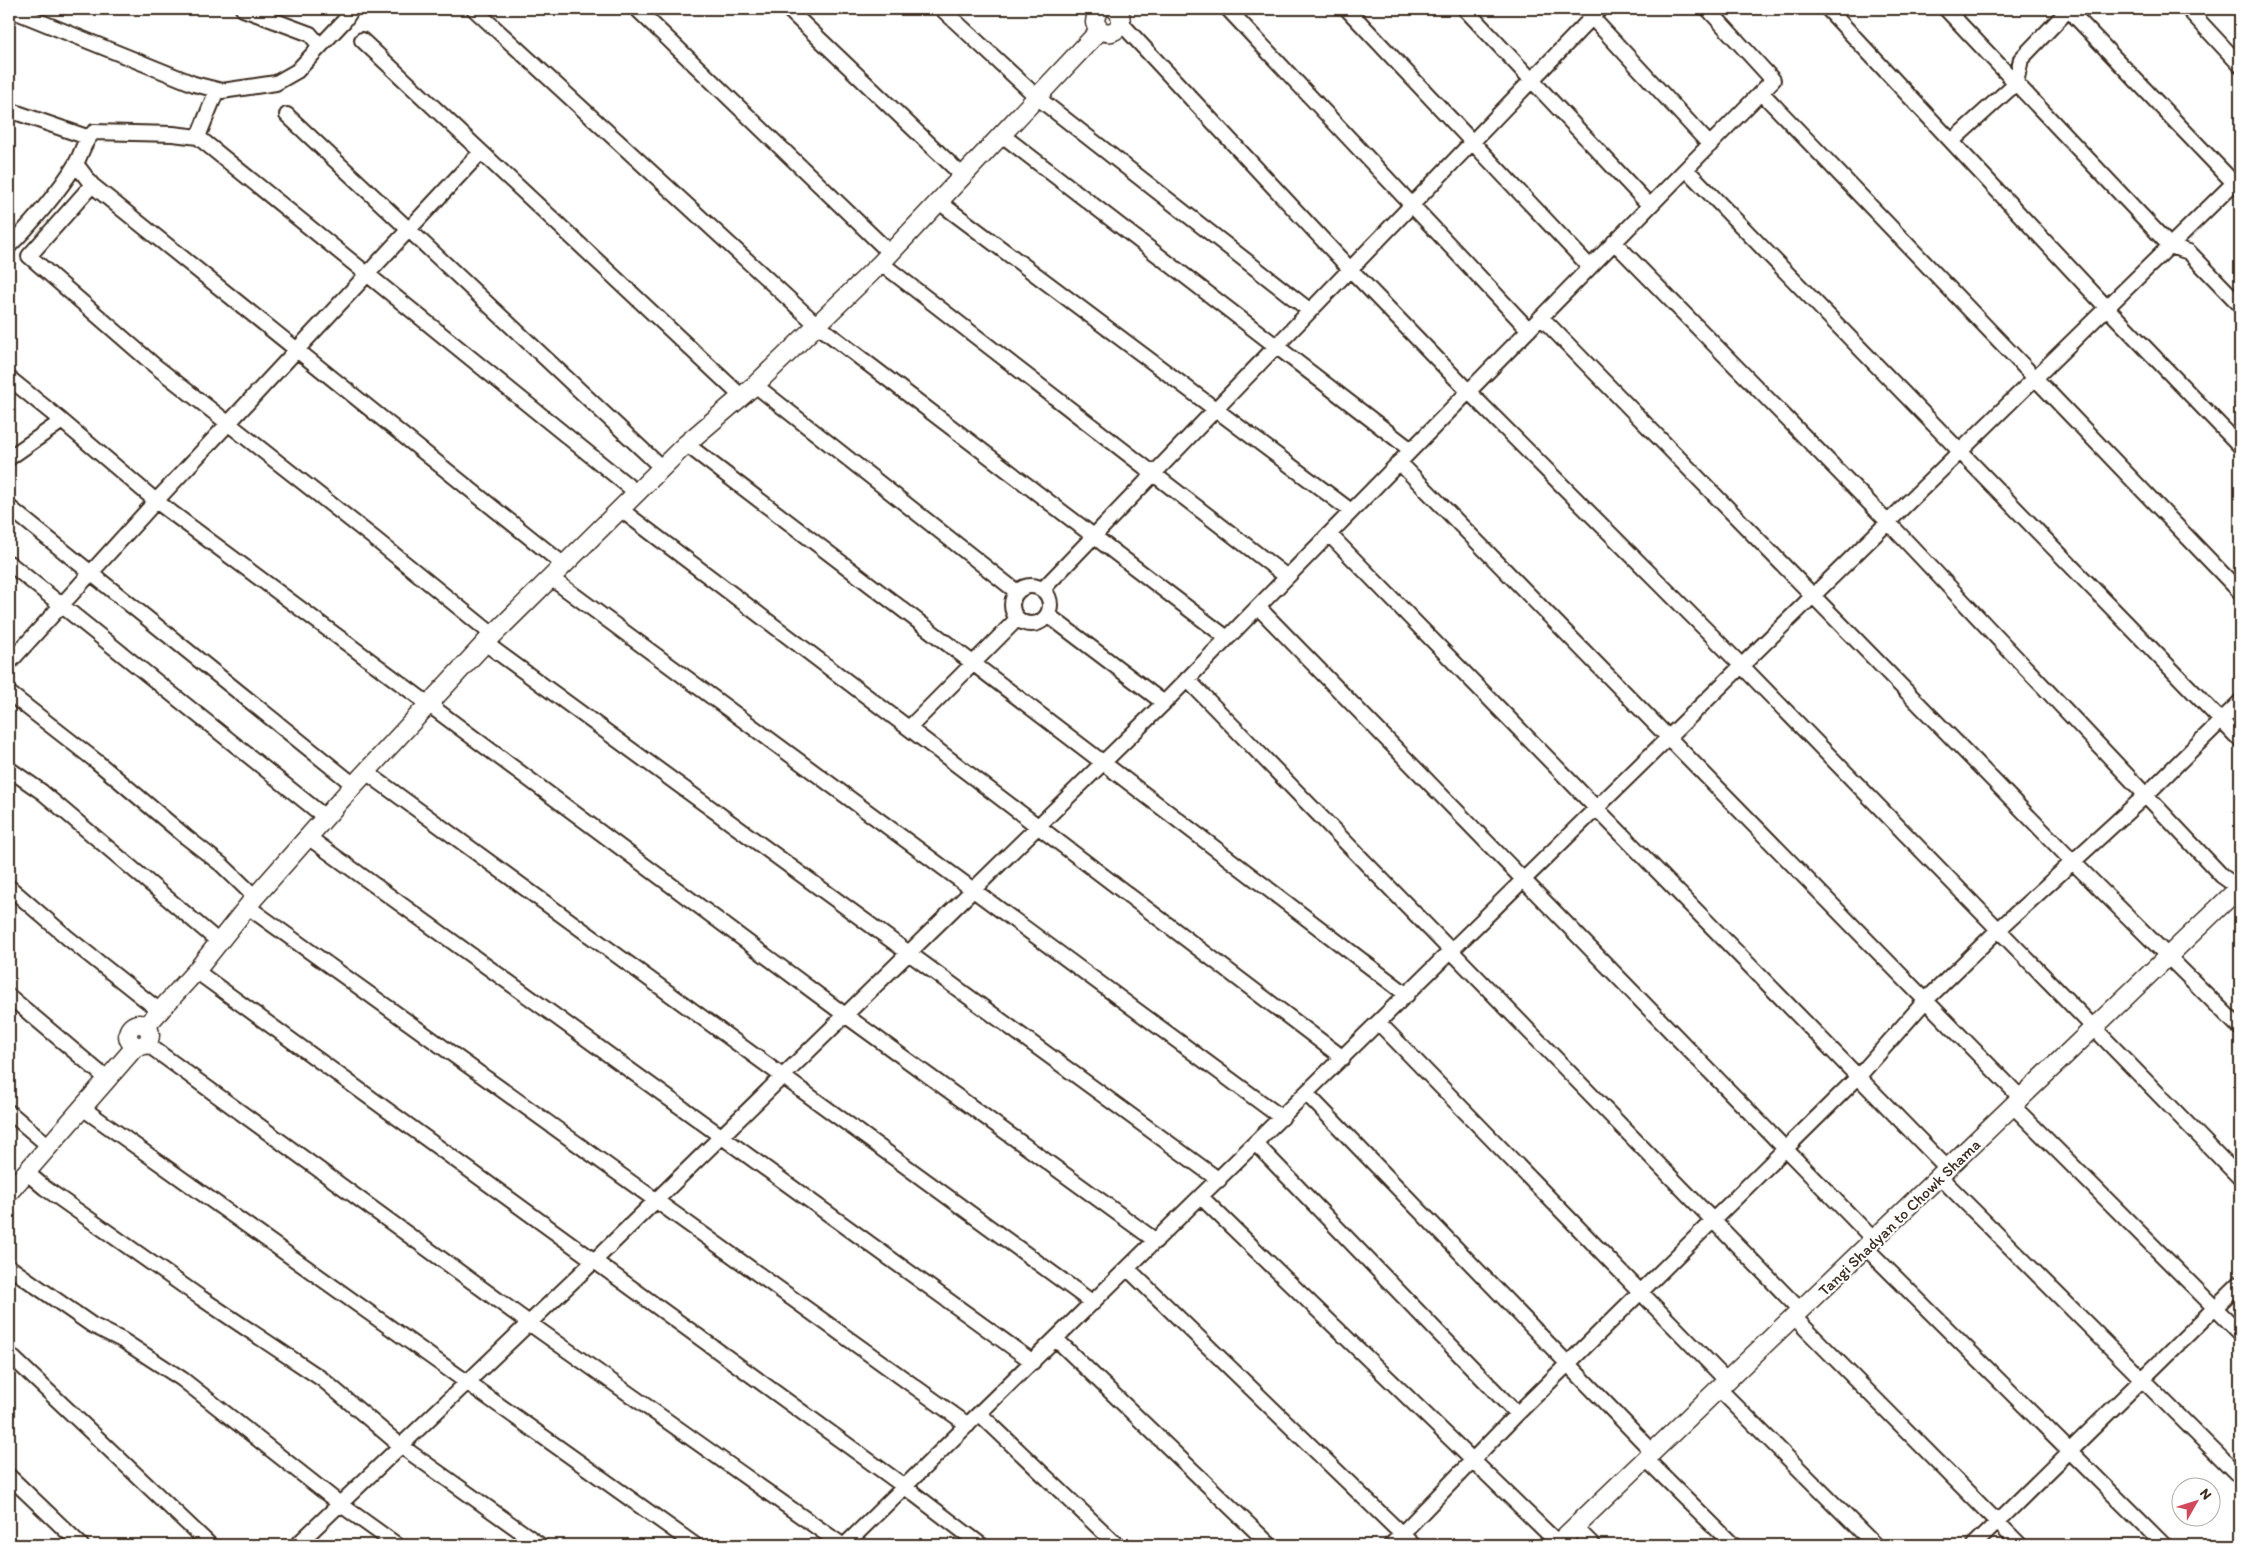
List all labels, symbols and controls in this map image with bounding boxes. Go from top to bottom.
street label: Tangi Shadyan to Chowk Shama [1814,1135,1984,1300]
north arrow [2172,1476,2222,1526]
text: N [2196,1485,2215,1503]

